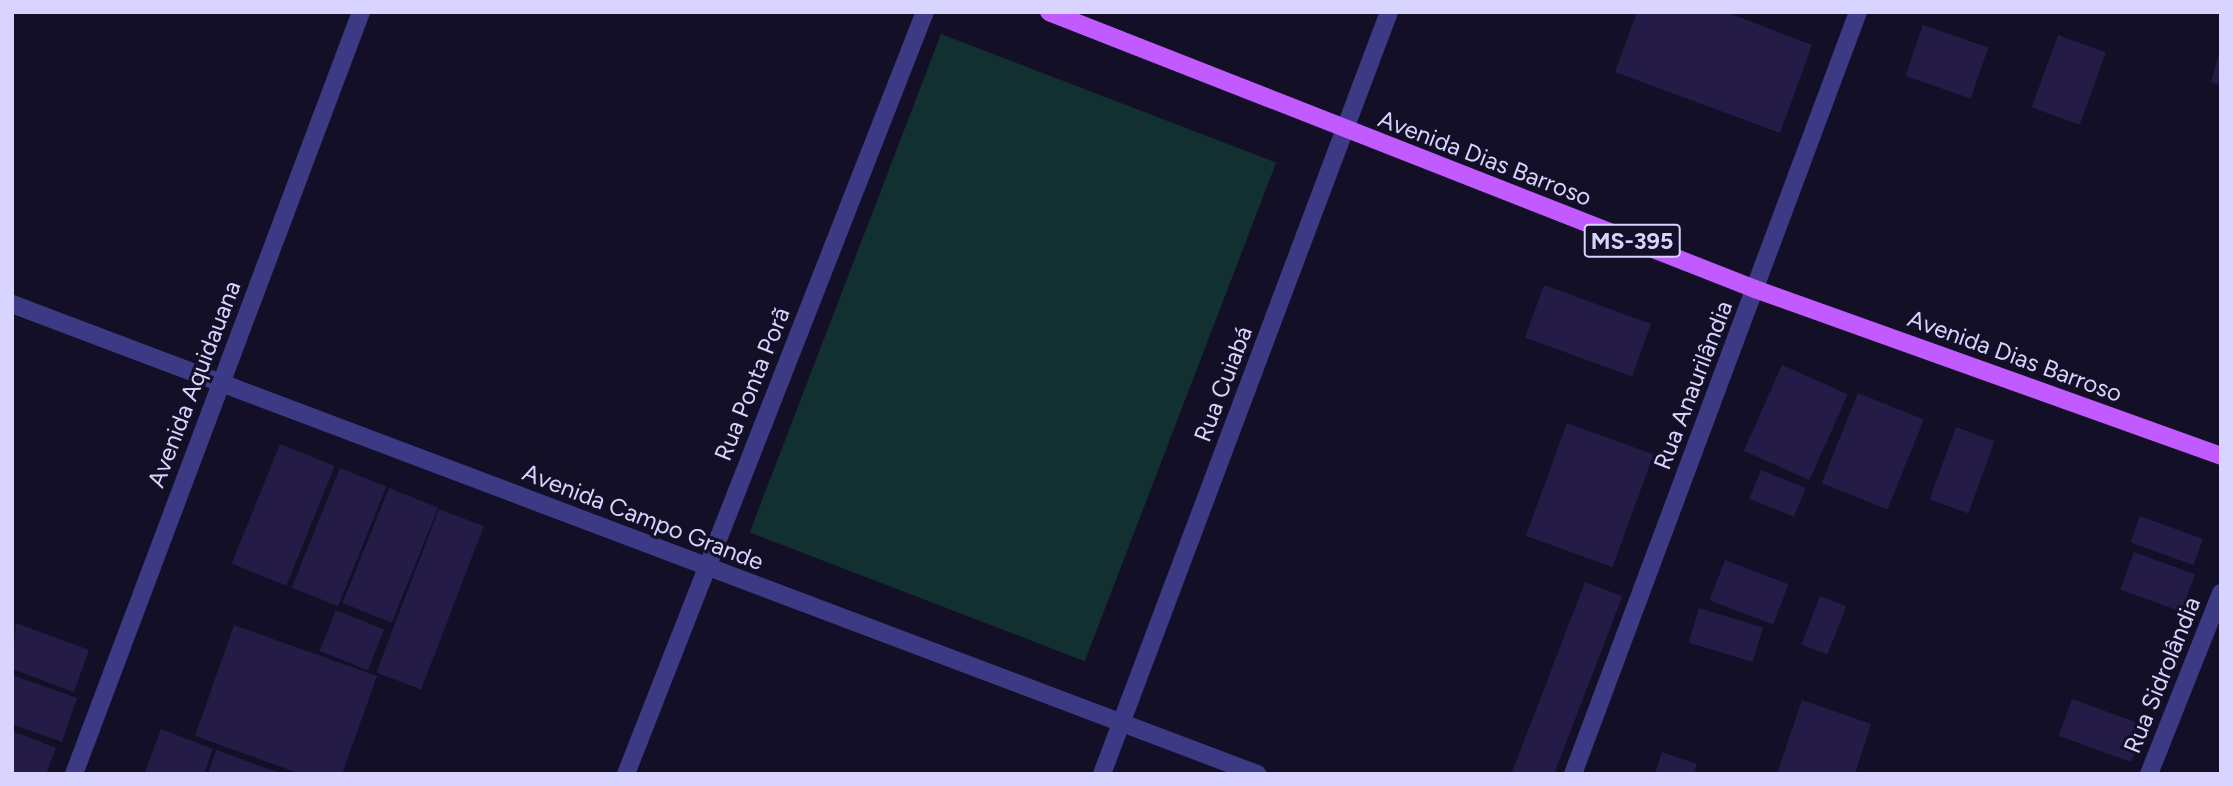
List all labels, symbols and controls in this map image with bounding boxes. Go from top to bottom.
street label: Avenida Dias Barroso [1374,104,1596,212]
road number: MS-395 [1583,222,1681,260]
street label: Avenida Aquidauana [141,277,247,491]
street label: Rua Anaurilândia [1648,297,1738,473]
street label: Rua Ponta Porã [708,303,796,465]
street label: Avenida Dias Barroso [1904,304,2126,408]
street label: Rua Cuiabá [1188,322,1258,446]
street label: Avenida Campo Grande [519,458,767,576]
street label: Rua Sidrolândia [2118,593,2206,757]

